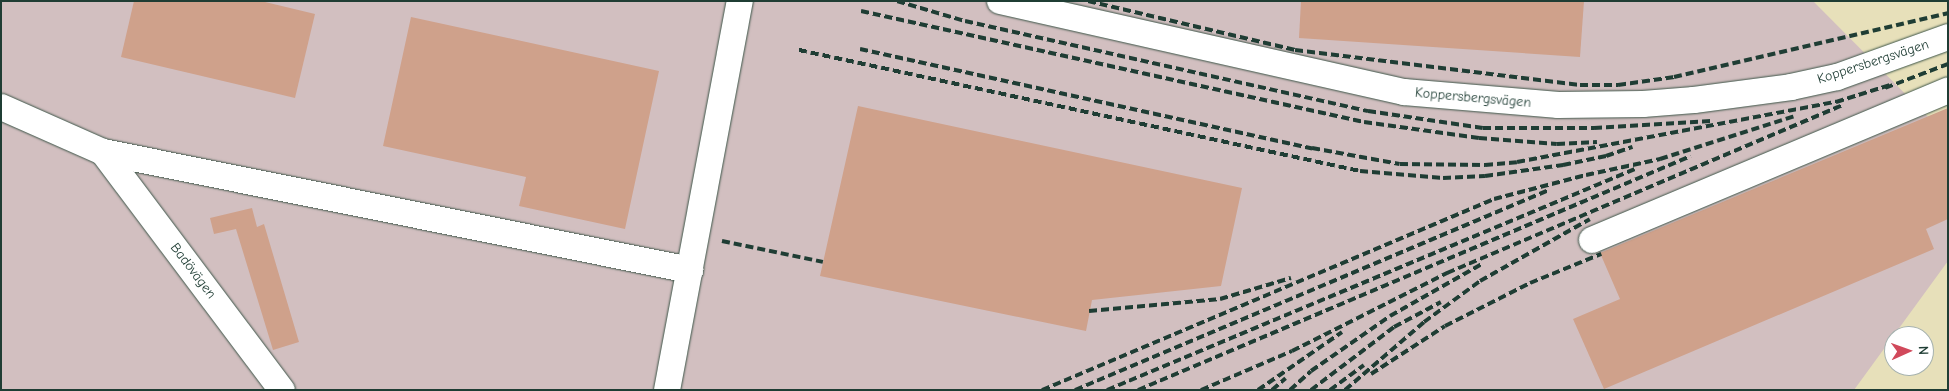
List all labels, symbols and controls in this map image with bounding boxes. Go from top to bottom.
street label: Koppersbergsvägen [1815,36,1931,88]
street label: Koppersbergsvägen [1414,85,1532,111]
street label: Badövägen [167,240,219,302]
north arrow [1884,326,1934,376]
text: N [1915,346,1932,355]

